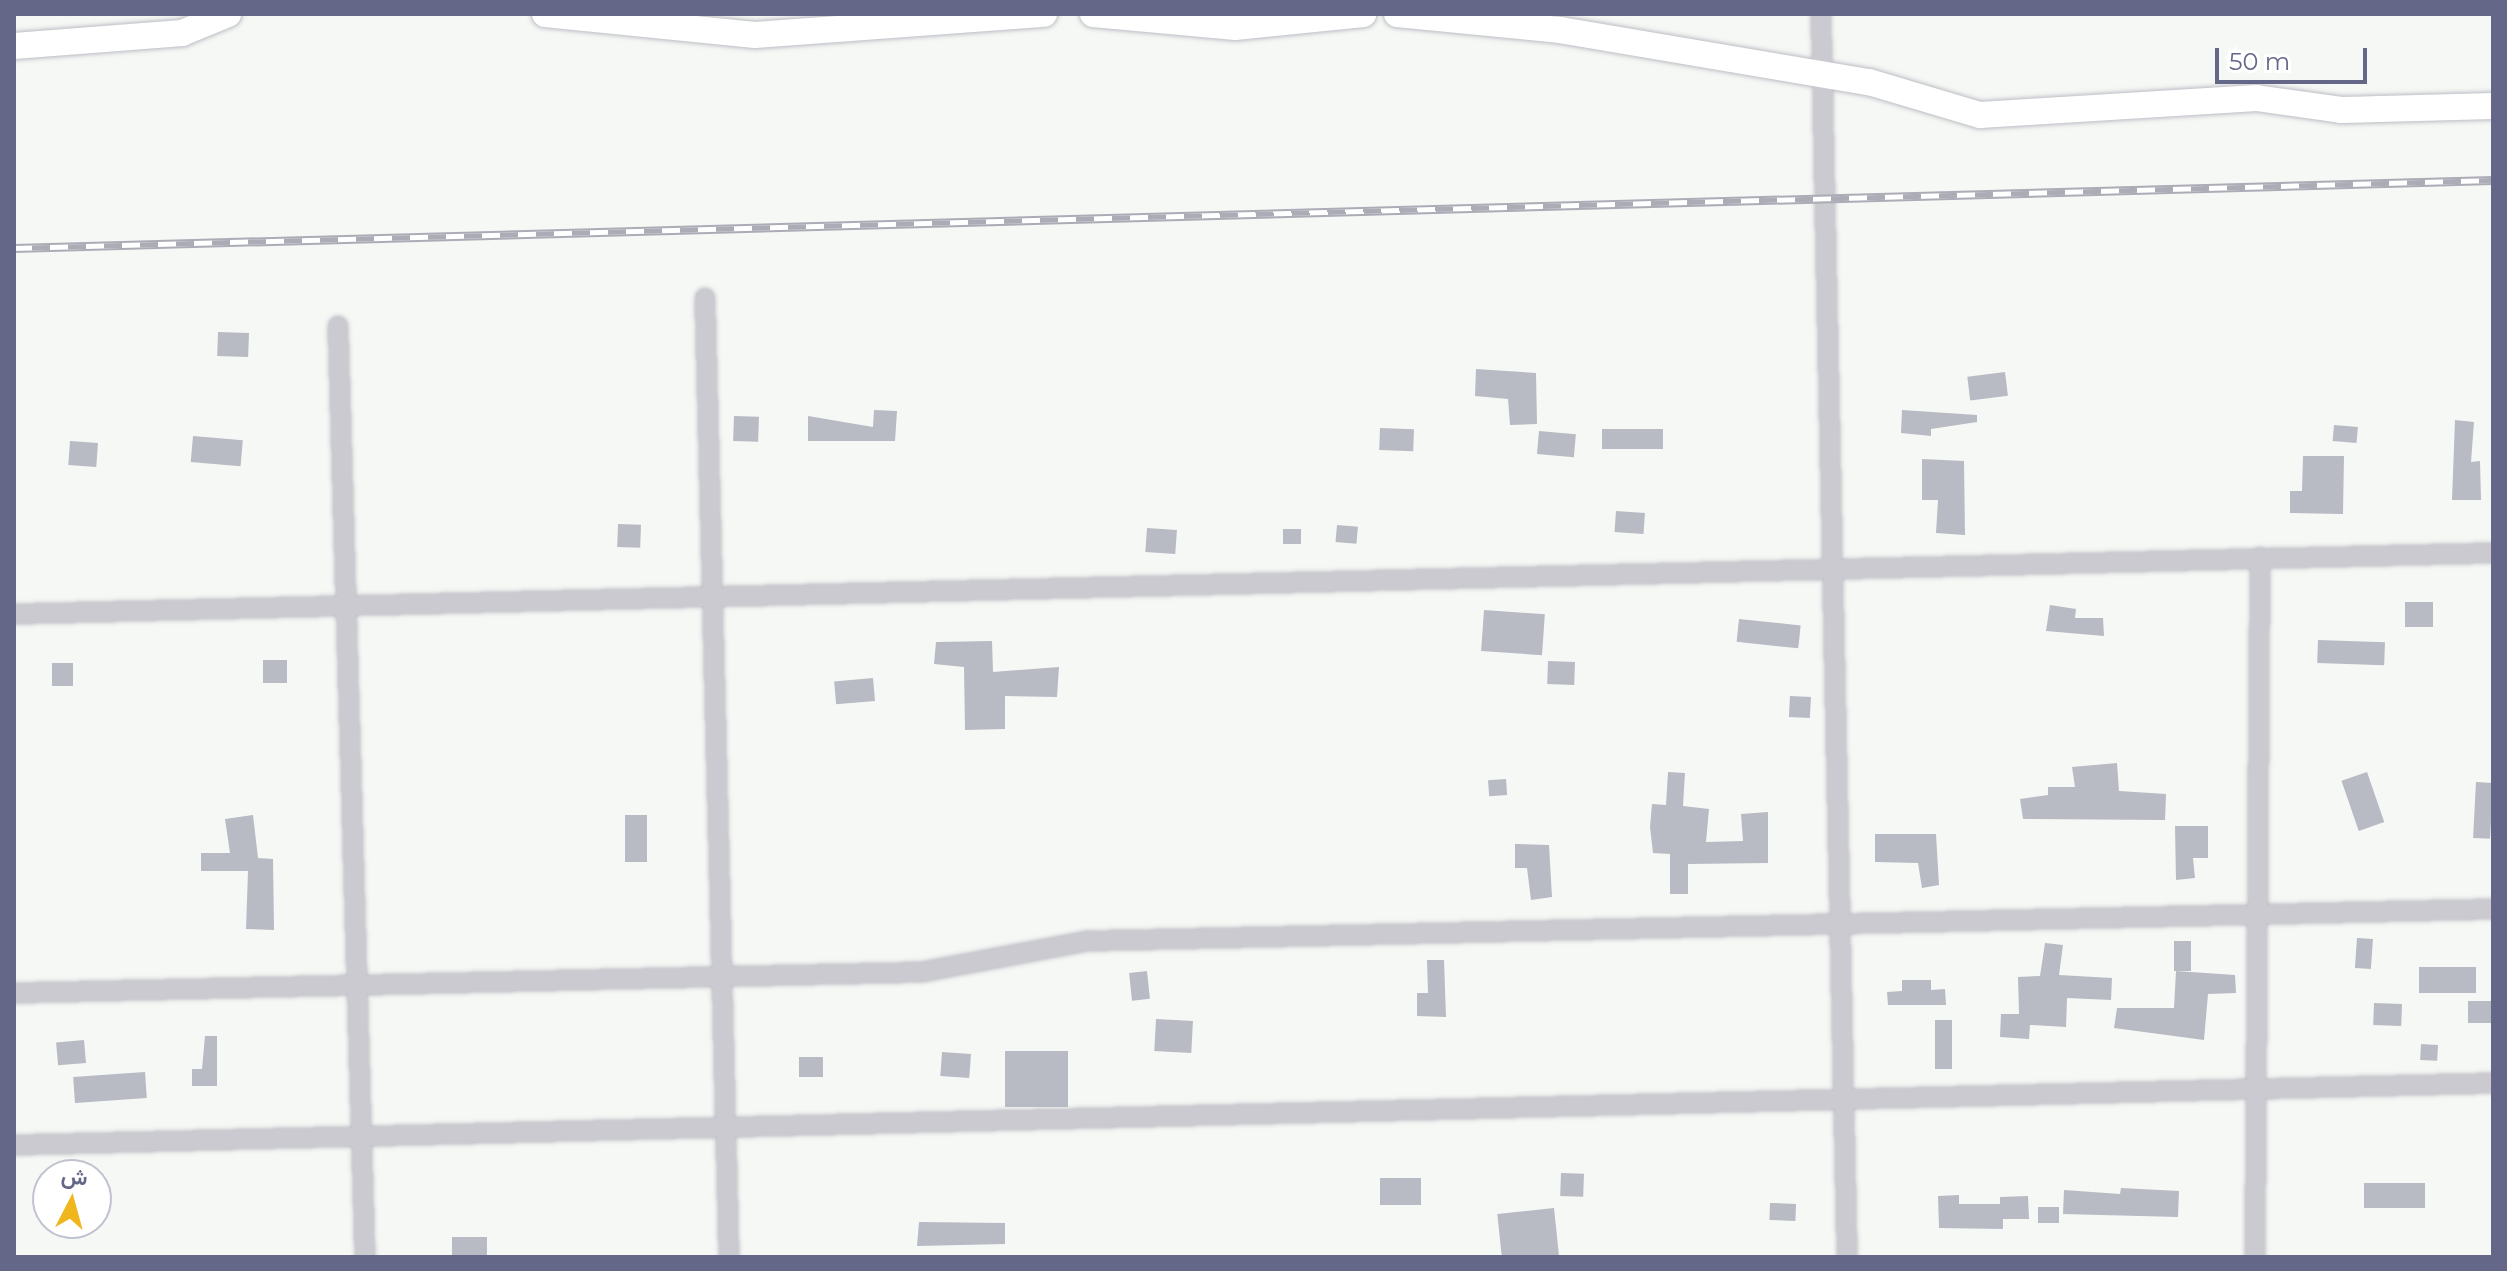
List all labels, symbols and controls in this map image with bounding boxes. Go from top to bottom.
scale bar [2219,32,2371,82]
text: 50 m [2229,47,2290,76]
north arrow [32,1159,112,1239]
text: ش [60,1162,89,1191]

